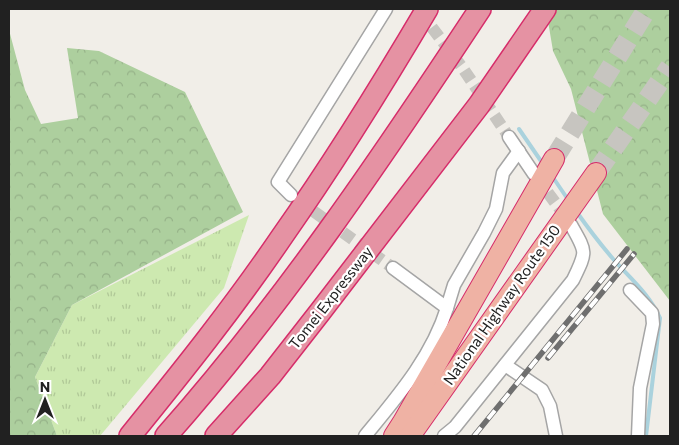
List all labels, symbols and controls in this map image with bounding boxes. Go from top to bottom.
street label: National Highway Route 150 [439,221,564,388]
street label: Tomei Expressway [285,242,376,352]
north arrow [20,375,70,425]
text: N [40,378,50,395]

